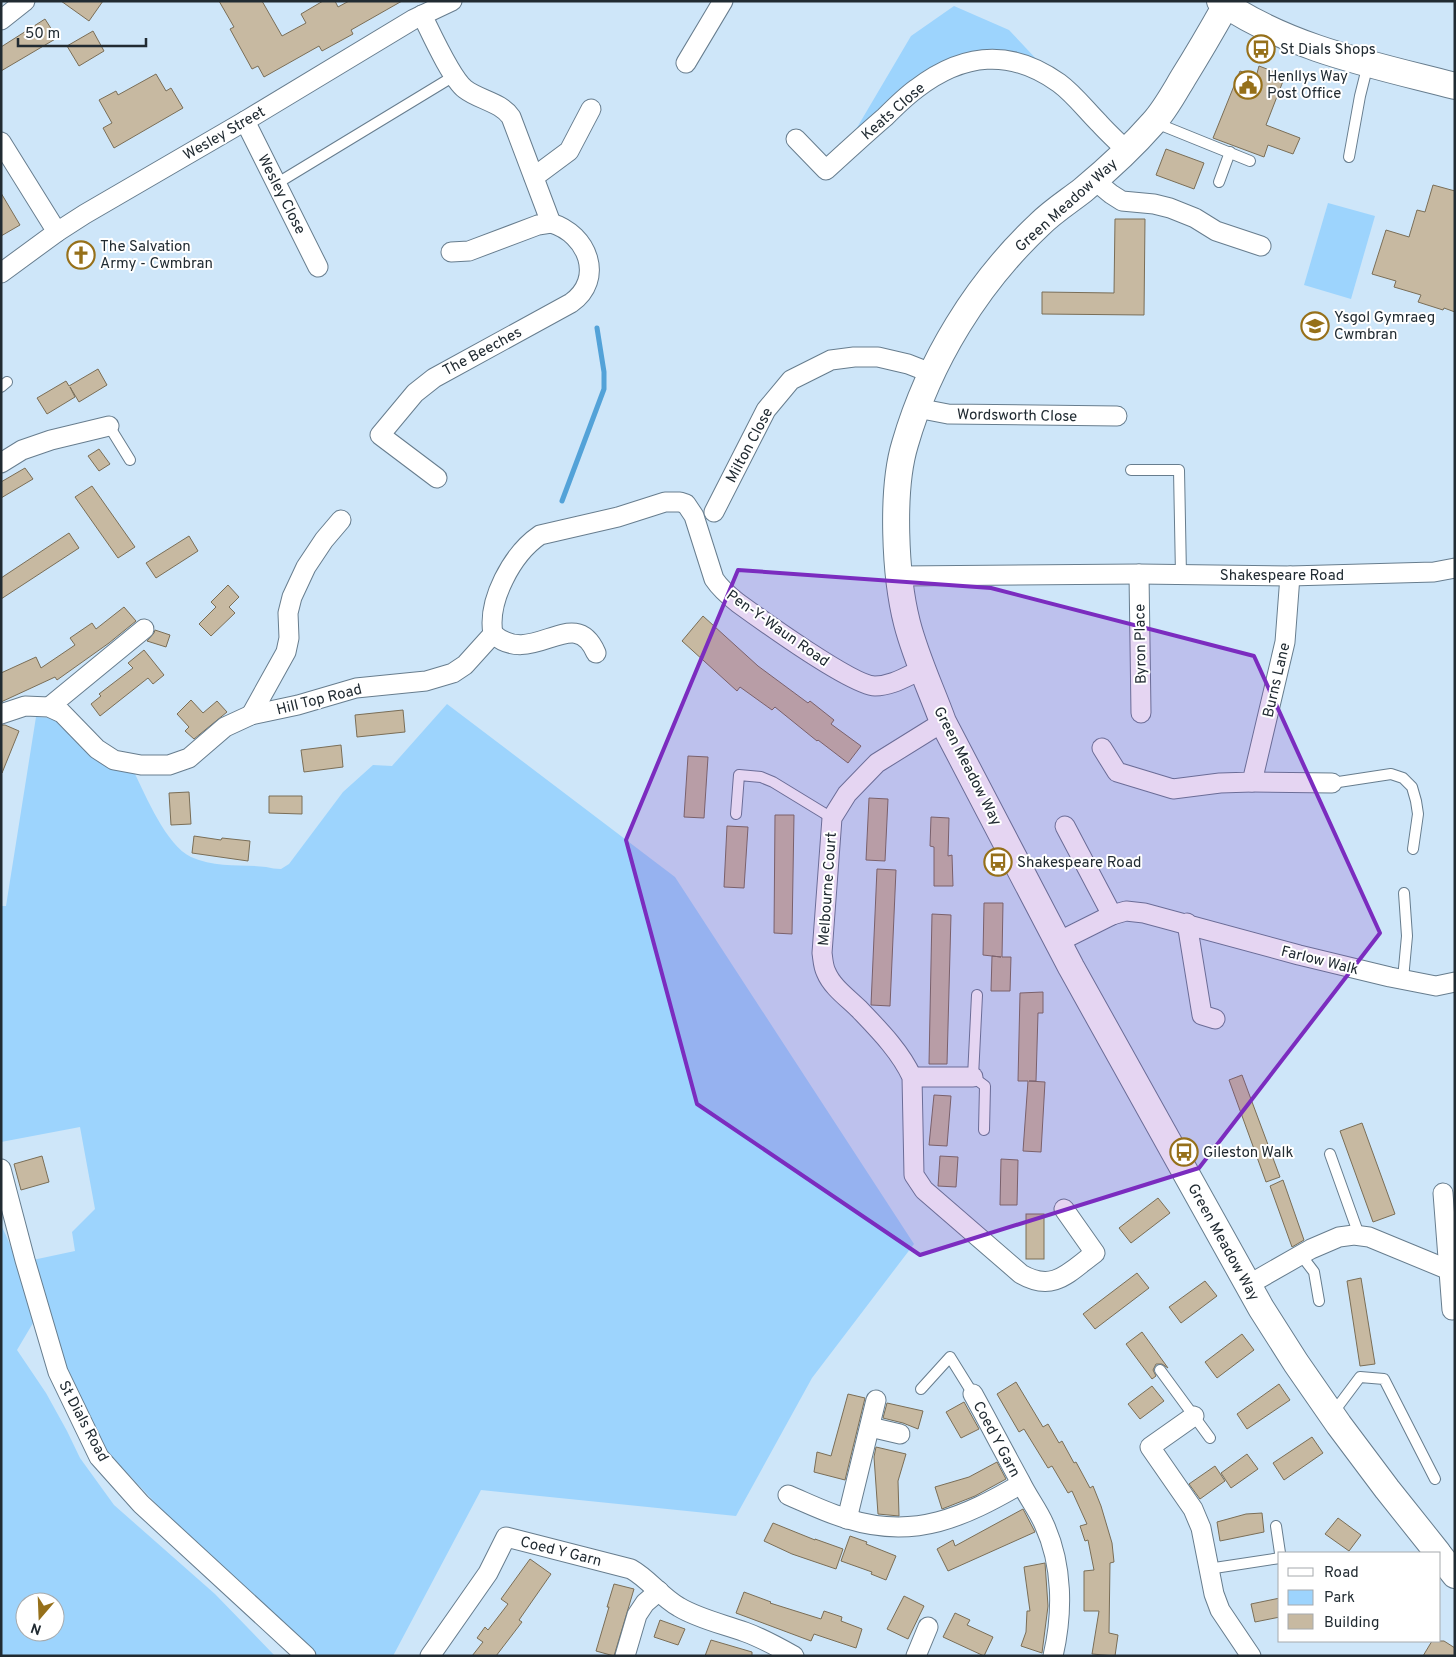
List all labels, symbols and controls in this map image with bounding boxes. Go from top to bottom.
scale bar [18,15,145,47]
text: 50 m [25,25,60,44]
bus stop icon: St Dials Shops [1246,34,1276,64]
place label: St Dials Shops [1280,41,1376,60]
place label: Henllys Way Post Office [1267,68,1348,104]
public building icon: Henllys Way Post Office [1233,70,1263,100]
street label: Keats Close [858,79,930,145]
street label: Wesley Street [180,103,269,165]
street label: Wesley Close [252,152,309,238]
street label: Green Meadow Way [1012,155,1122,257]
place label: The Salvation Army - Cwmbran [100,238,213,274]
church icon: The Salvation Army - Cwmbran [66,240,96,270]
place label: Ysgol Gymraeg Cwmbran [1334,309,1435,345]
school or university icon: Ysgol Gymraeg Cwmbran [1300,311,1330,341]
street label: The Beeches [440,324,525,381]
street label: Milton Close [723,405,778,487]
street label: Wordsworth Close [957,406,1077,427]
street label: Shakespeare Road [1220,567,1344,586]
street label: Pen-Y-Waun Road [722,587,832,672]
street label: Byron Place [1131,604,1152,684]
street label: Burns Lane [1260,641,1295,720]
street label: Hill Top Road [275,681,364,720]
street label: Green Meadow Way [928,704,1005,829]
street label: Melbourne Court [815,832,842,947]
bus stop icon: Shakespeare Road [983,847,1013,877]
place label: Shakespeare Road [1017,854,1141,873]
street label: Farlow Walk [1279,943,1360,980]
bus stop icon: Gileston Walk [1169,1137,1199,1167]
place label: Gileston Walk [1203,1144,1293,1163]
street label: Green Meadow Way [1183,1181,1263,1305]
street label: St Dials Road [53,1378,112,1466]
street label: Coed Y Garn [968,1398,1024,1481]
street label: Coed Y Garn [518,1533,603,1572]
legend [1278,1552,1441,1642]
text: Road [1324,1564,1359,1583]
text: Park [1324,1589,1355,1608]
north arrow [15,1592,65,1642]
text: Building [1324,1614,1379,1633]
text: N [29,1618,44,1638]

